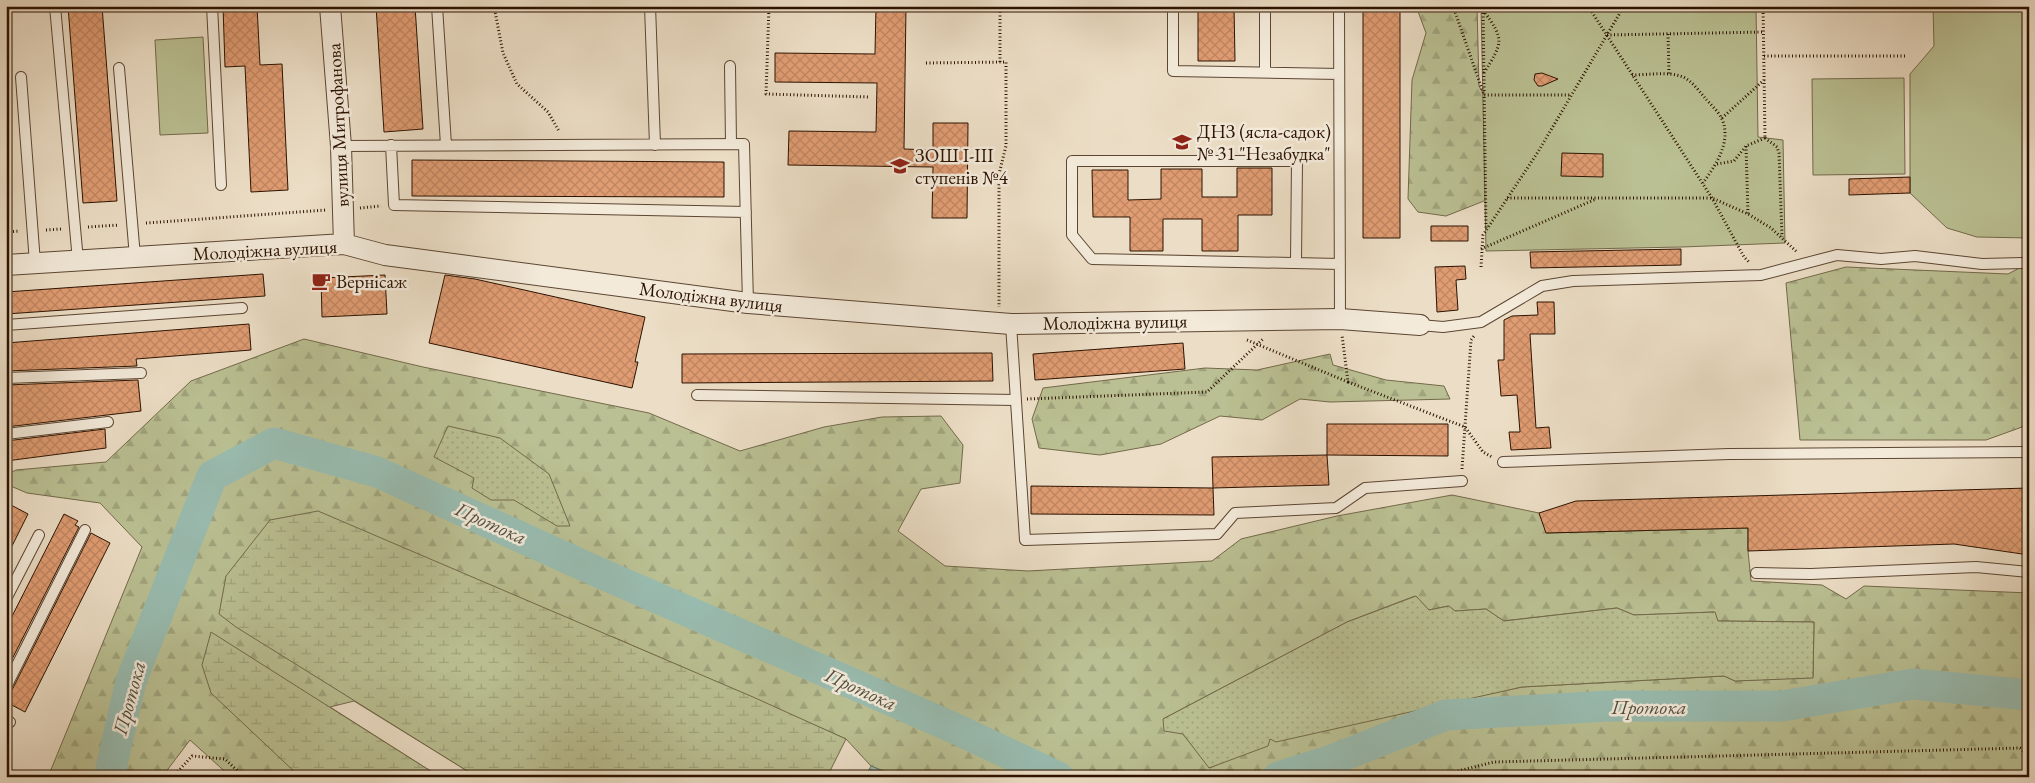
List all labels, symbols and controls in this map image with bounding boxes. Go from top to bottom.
street label: вулиця Митрофанова [321,42,355,208]
place label: ДНЗ (ясла-садок) № 31 "Незабудка" [1197,119,1331,166]
school or university icon: ДНЗ (ясла-садок) № 31 "Незабудка" [1171,131,1193,153]
place label: ЗОШ І-ІІІ ступенів №4 [915,143,1009,190]
school or university icon: ЗОШ І-ІІІ ступенів №4 [889,155,911,177]
street label: Молодіжна вулиця [192,234,338,266]
place label: Вернісаж [336,269,408,294]
cafe icon: Вернісаж [310,270,332,292]
street label: Молодіжна вулиця [638,276,785,318]
street label: Молодіжна вулиця [1042,308,1188,336]
water label: Протока [450,495,531,550]
water label: Протока [106,658,151,739]
water label: Протока [820,661,901,716]
water label: Протока [1610,694,1687,720]

